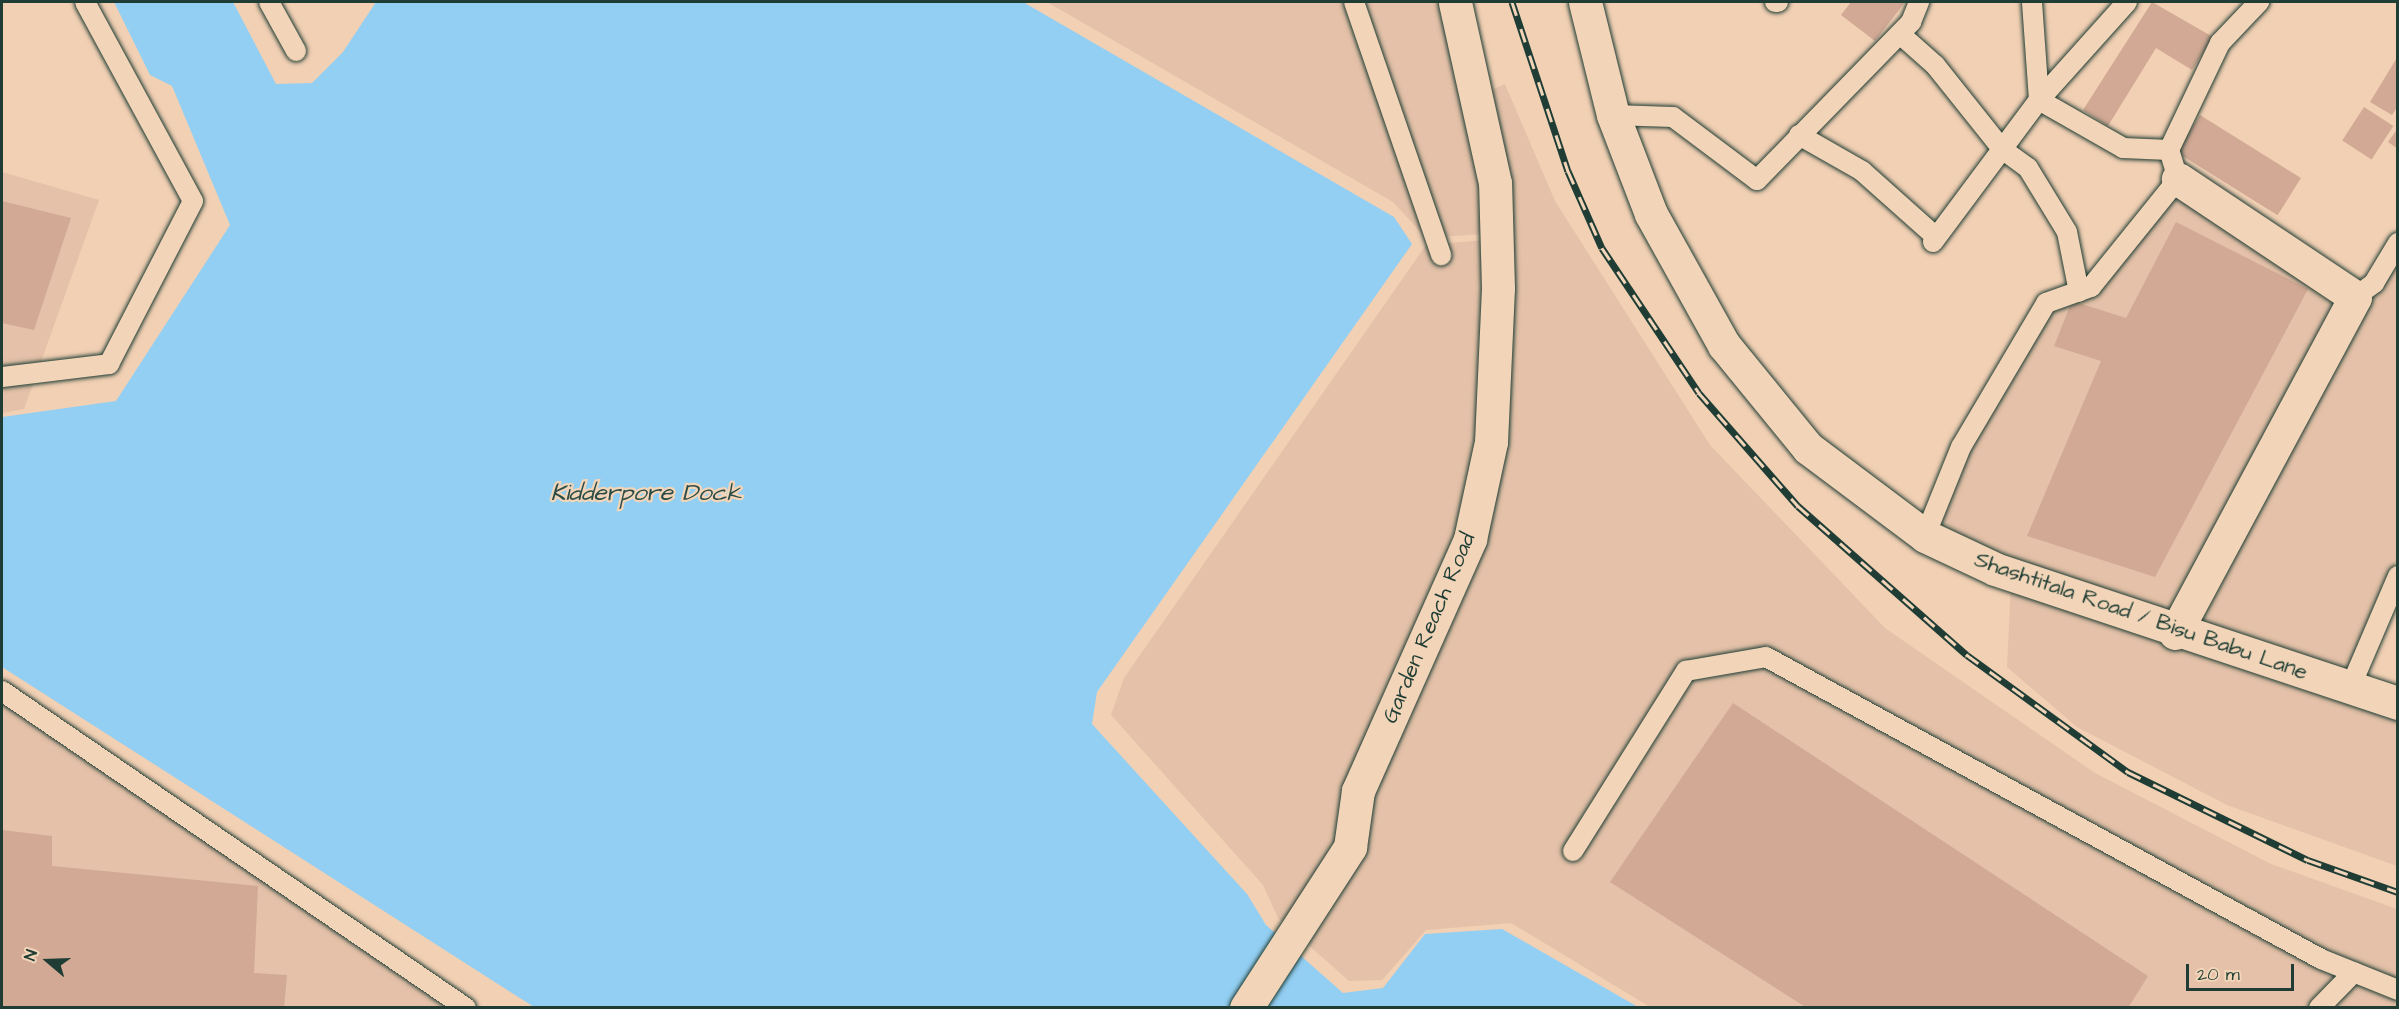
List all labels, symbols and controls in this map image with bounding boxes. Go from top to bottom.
water label: Kidderpore Dock [551,480,741,508]
street label: Garden Reach Road [1377,529,1481,727]
street label: Shashtitala Road / Bisu Babu Lane [1971,546,2311,686]
north arrow [18,931,78,991]
text: N [19,947,43,963]
scale bar [2189,952,2297,990]
text: 20 m [2197,962,2240,987]

